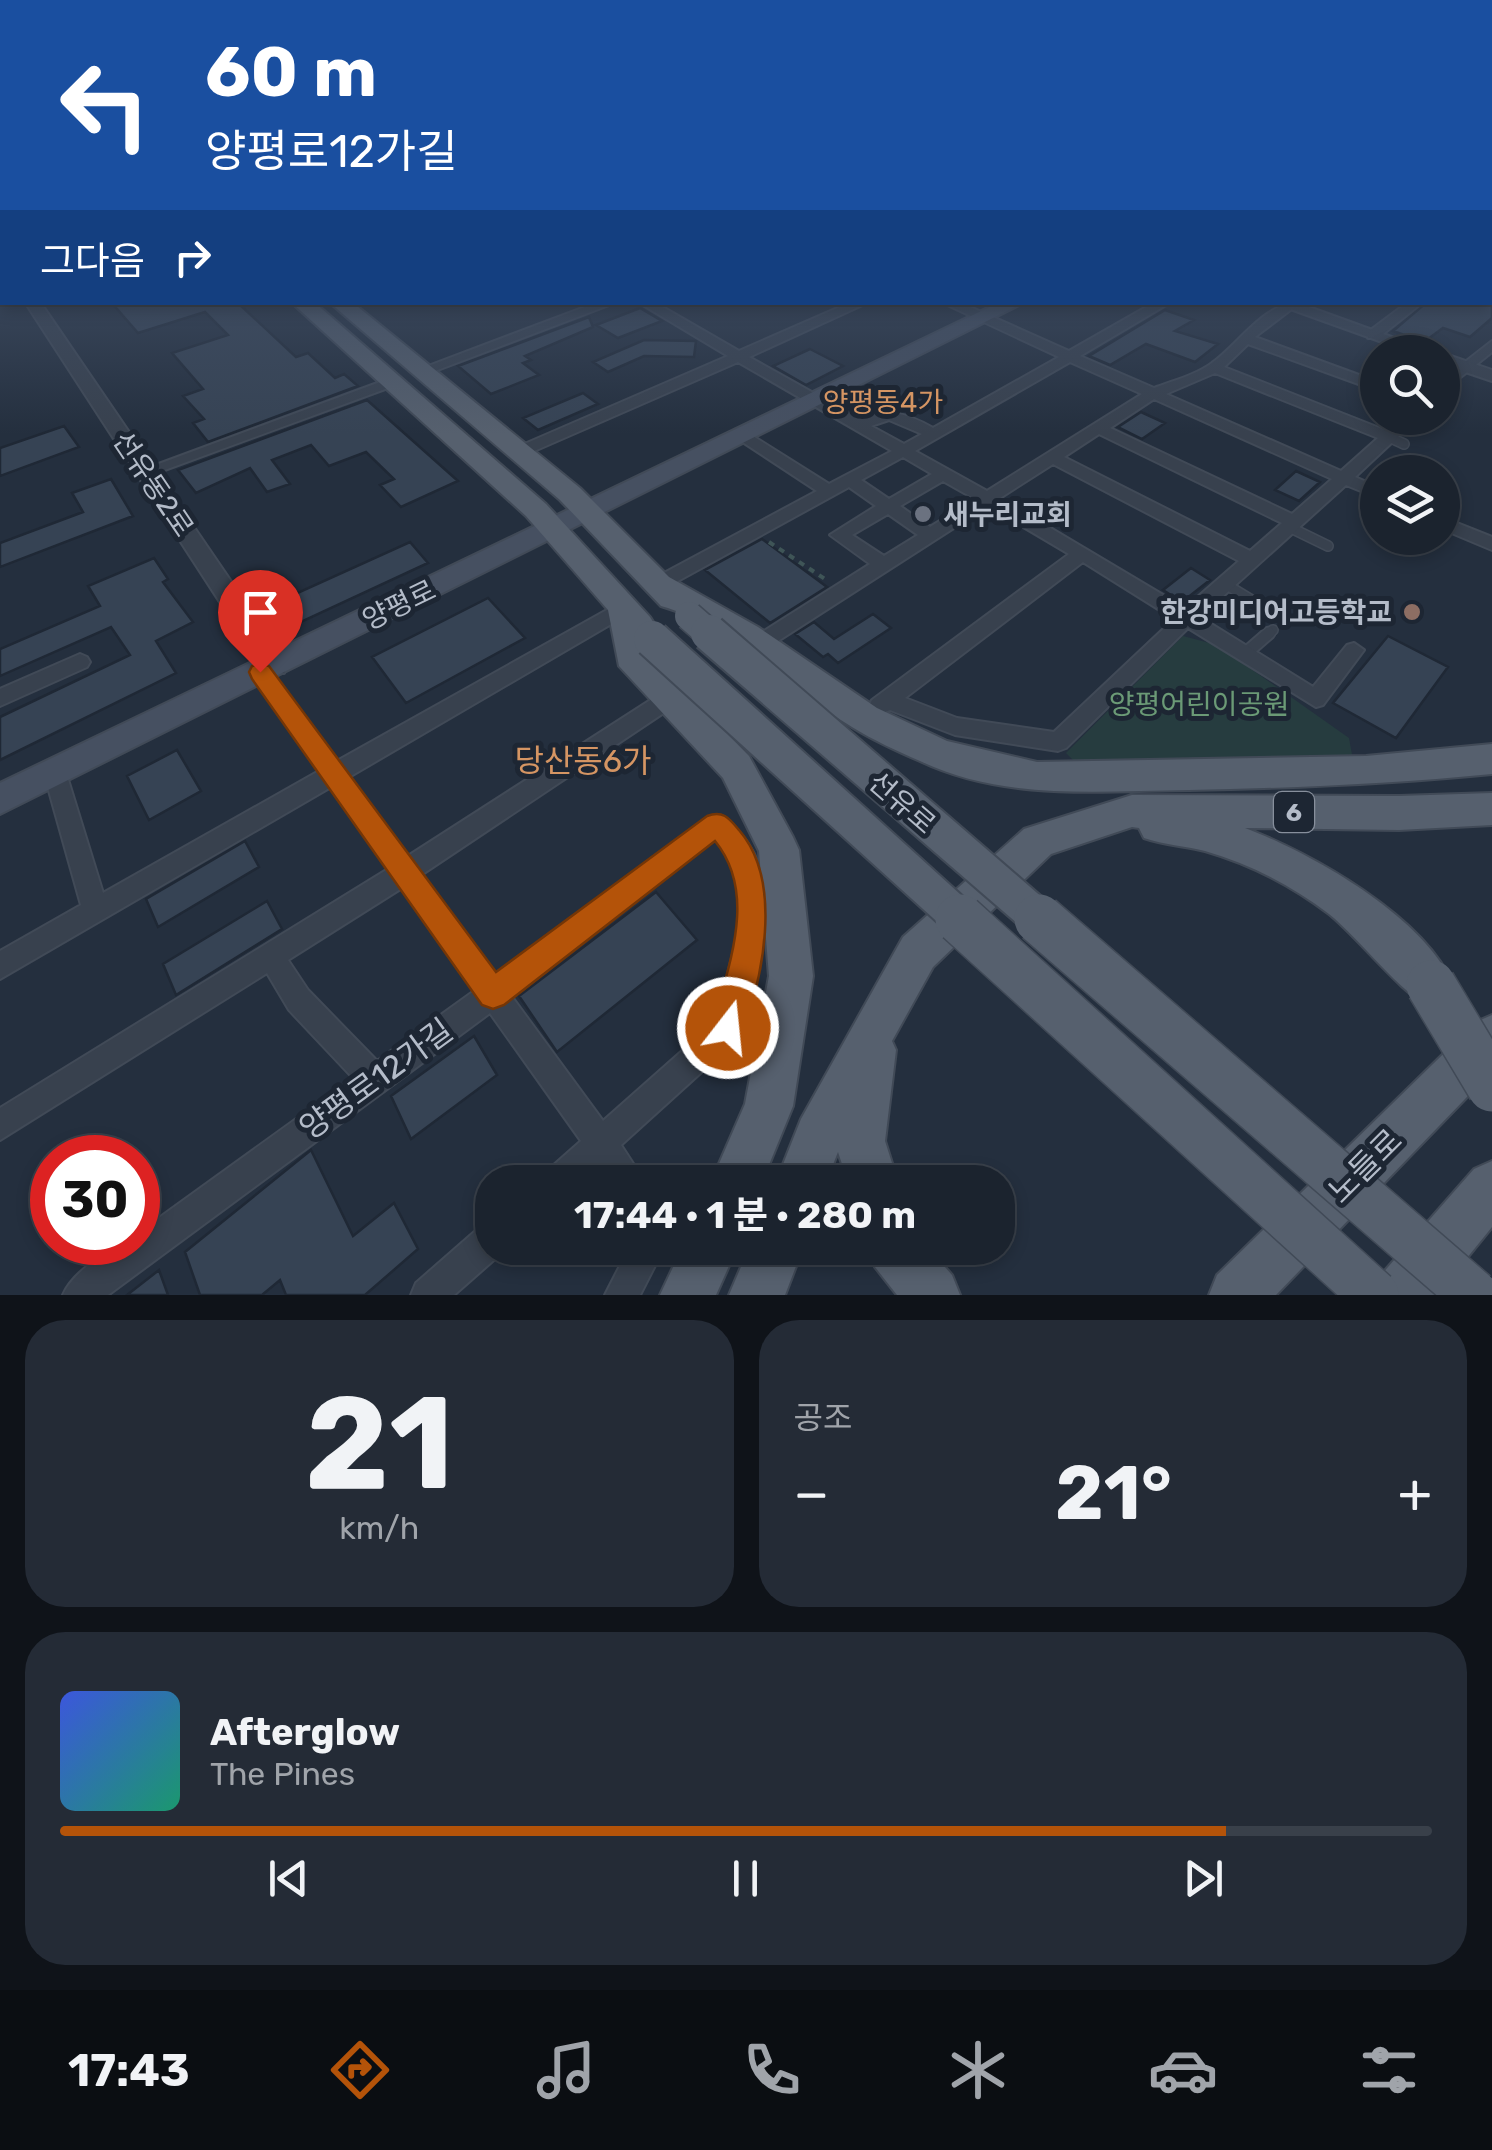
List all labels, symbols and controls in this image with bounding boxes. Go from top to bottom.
text: 60 m [205,31,377,114]
icon: left [40,40,170,170]
text: 양평로12가길 [205,125,458,178]
icon: right [165,230,220,285]
text: 그다음 [40,238,145,284]
map controls [1360,335,1460,555]
button: search [1360,335,1460,435]
district label: 양평동4가 [823,386,943,419]
street label: 선유동2로 [106,425,200,543]
button: layers [1360,455,1460,555]
place label: 새누리교회 [943,498,1072,531]
marker: 새누리교회 [912,503,934,525]
pin [218,570,303,673]
street label: 양평로 [357,573,441,637]
icon: arrive [233,585,288,640]
place label: 한강미디어고등학교 [1160,596,1392,629]
marker: 한강미디어고등학교 [1401,601,1423,623]
park label: 양평어린이공원 [1109,688,1289,721]
district label: 당산동6가 [514,742,652,780]
street label: 선유로 [862,765,942,841]
road number: 6 [1274,792,1314,832]
position arrow [676,976,780,1080]
street label: 양평로12가길 [292,1011,460,1147]
street label: 노들로 [1320,1121,1410,1211]
speed limit sign: 30 [30,1135,160,1265]
text: 17:44 · 1 분 · 280 m [574,1192,916,1238]
text: 21 [305,1366,454,1521]
text: 공조 [794,1399,852,1437]
text: 21° [1055,1449,1172,1538]
text: − [794,1461,829,1526]
text: + [1398,1461,1432,1526]
text: km/h [339,1509,419,1547]
text: Afterglow [210,1709,400,1755]
text: The Pines [210,1755,355,1793]
icon: previous [261,1851,316,1906]
icon: pause [718,1851,773,1906]
icon: next [1176,1851,1231,1906]
icon: directions [325,2035,395,2105]
icon: music [531,2035,601,2105]
icon: phone [737,2035,807,2105]
icon: climate [943,2035,1013,2105]
icon: car [1148,2035,1218,2105]
icon: filters [1354,2035,1424,2105]
text: 17:43 [68,2044,190,2097]

